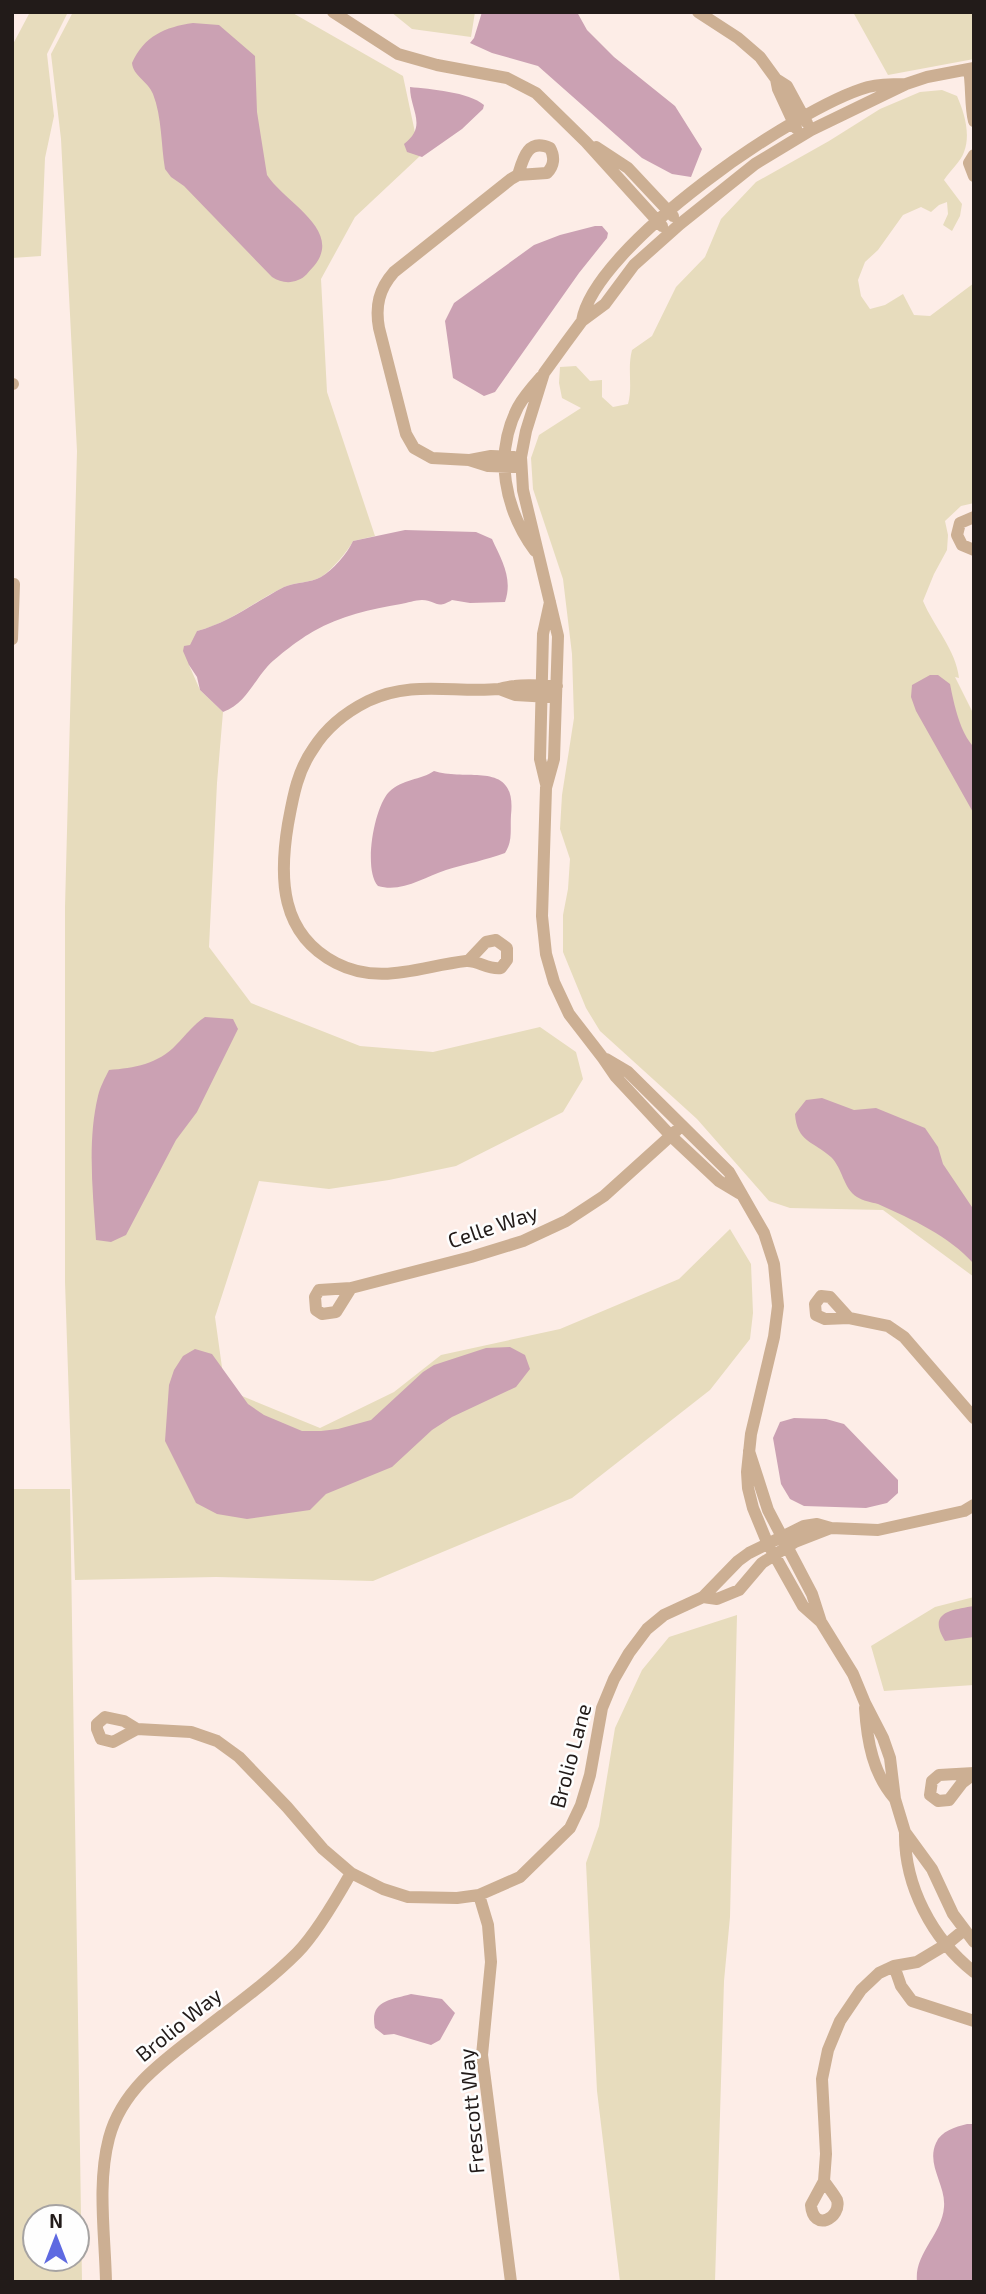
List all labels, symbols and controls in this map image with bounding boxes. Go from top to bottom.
street label: Celle Way [444,1199,541,1253]
street label: Brolio Lane [544,1701,595,1811]
street label: Brolio Way [130,1982,226,2066]
street label: Frescott Way [453,2047,488,2175]
north arrow [21,2203,91,2273]
text: N [49,2209,63,2232]

